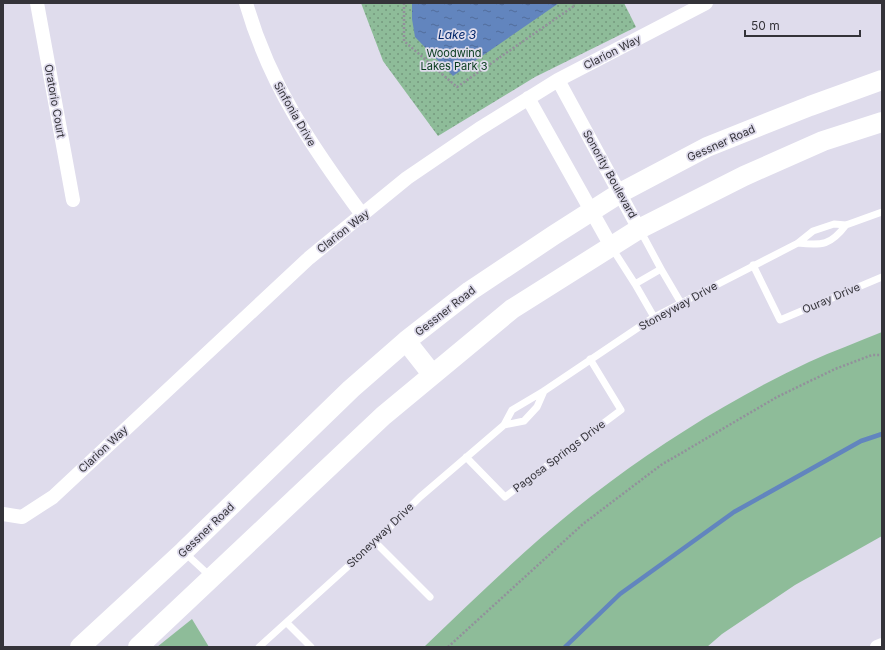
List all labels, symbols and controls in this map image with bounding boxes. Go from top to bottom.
scale bar [745,12,860,38]
text: 50 m [751,18,780,33]
water label: Lake 3 [438,27,477,42]
street label: Clarion Way [581,32,643,72]
park label: Woodwind Lakes Park 3 [421,46,488,73]
street label: Oratorio Court [42,63,68,139]
street label: Sinfonia Drive [271,79,319,149]
street label: Gessner Road [685,122,757,164]
street label: Sonority Boulevard [580,127,640,221]
street label: Clarion Way [314,206,372,256]
street label: Stoneyway Drive [636,279,720,333]
street label: Ouray Drive [800,280,862,316]
street label: Gessner Road [412,283,478,339]
street label: Pagosa Springs Drive [510,417,608,495]
street label: Clarion Way [75,423,131,475]
street label: Gessner Road [175,500,237,560]
street label: Stoneyway Drive [344,500,416,570]

